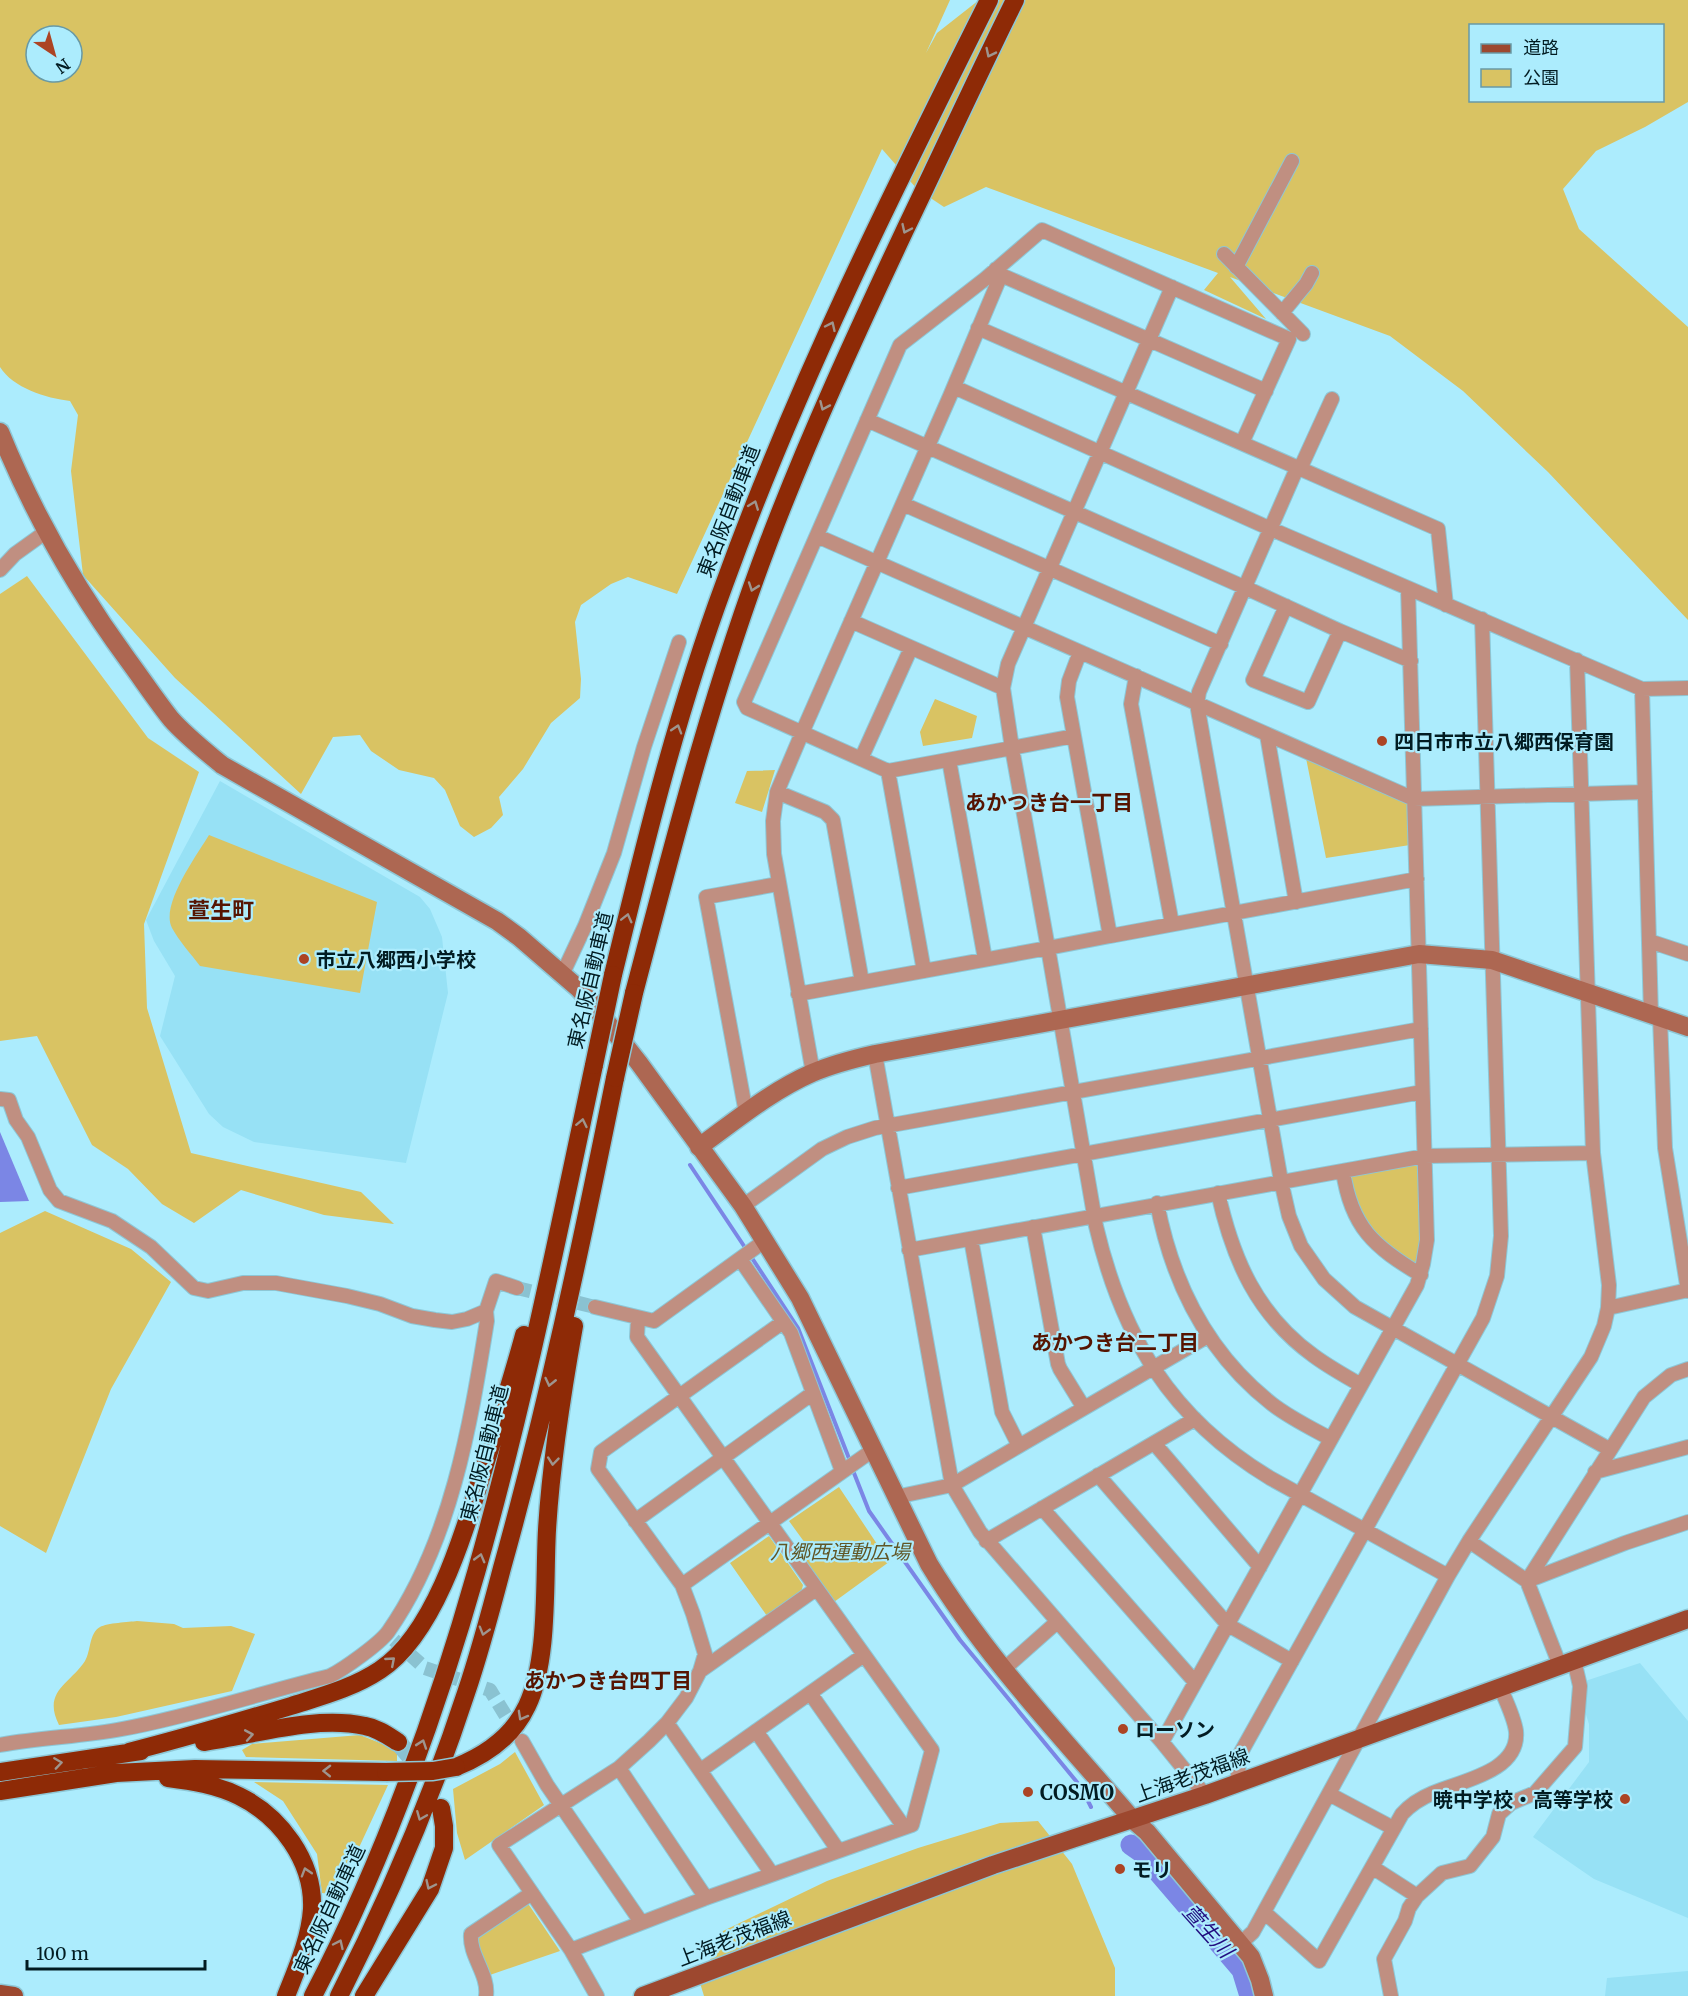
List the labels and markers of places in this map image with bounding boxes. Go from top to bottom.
place label: 四日市市立八郷西保育園 [1394,729,1614,754]
marker: 四日市市立八郷西保育園 [1375,734,1389,748]
place label: 市立八郷西小学校 [316,947,476,972]
marker: 市立八郷西小学校 [297,952,311,966]
place label: ローソン [1135,1717,1215,1742]
marker: ローソン [1116,1722,1130,1736]
place label: COSMO [1040,1780,1114,1805]
marker: COSMO [1021,1785,1035,1799]
place label: 暁中学校・高等学校 [1433,1787,1613,1812]
marker: 暁中学校・高等学校 [1618,1792,1632,1806]
place label: モリ [1132,1857,1172,1882]
marker: モリ [1113,1862,1127,1876]

